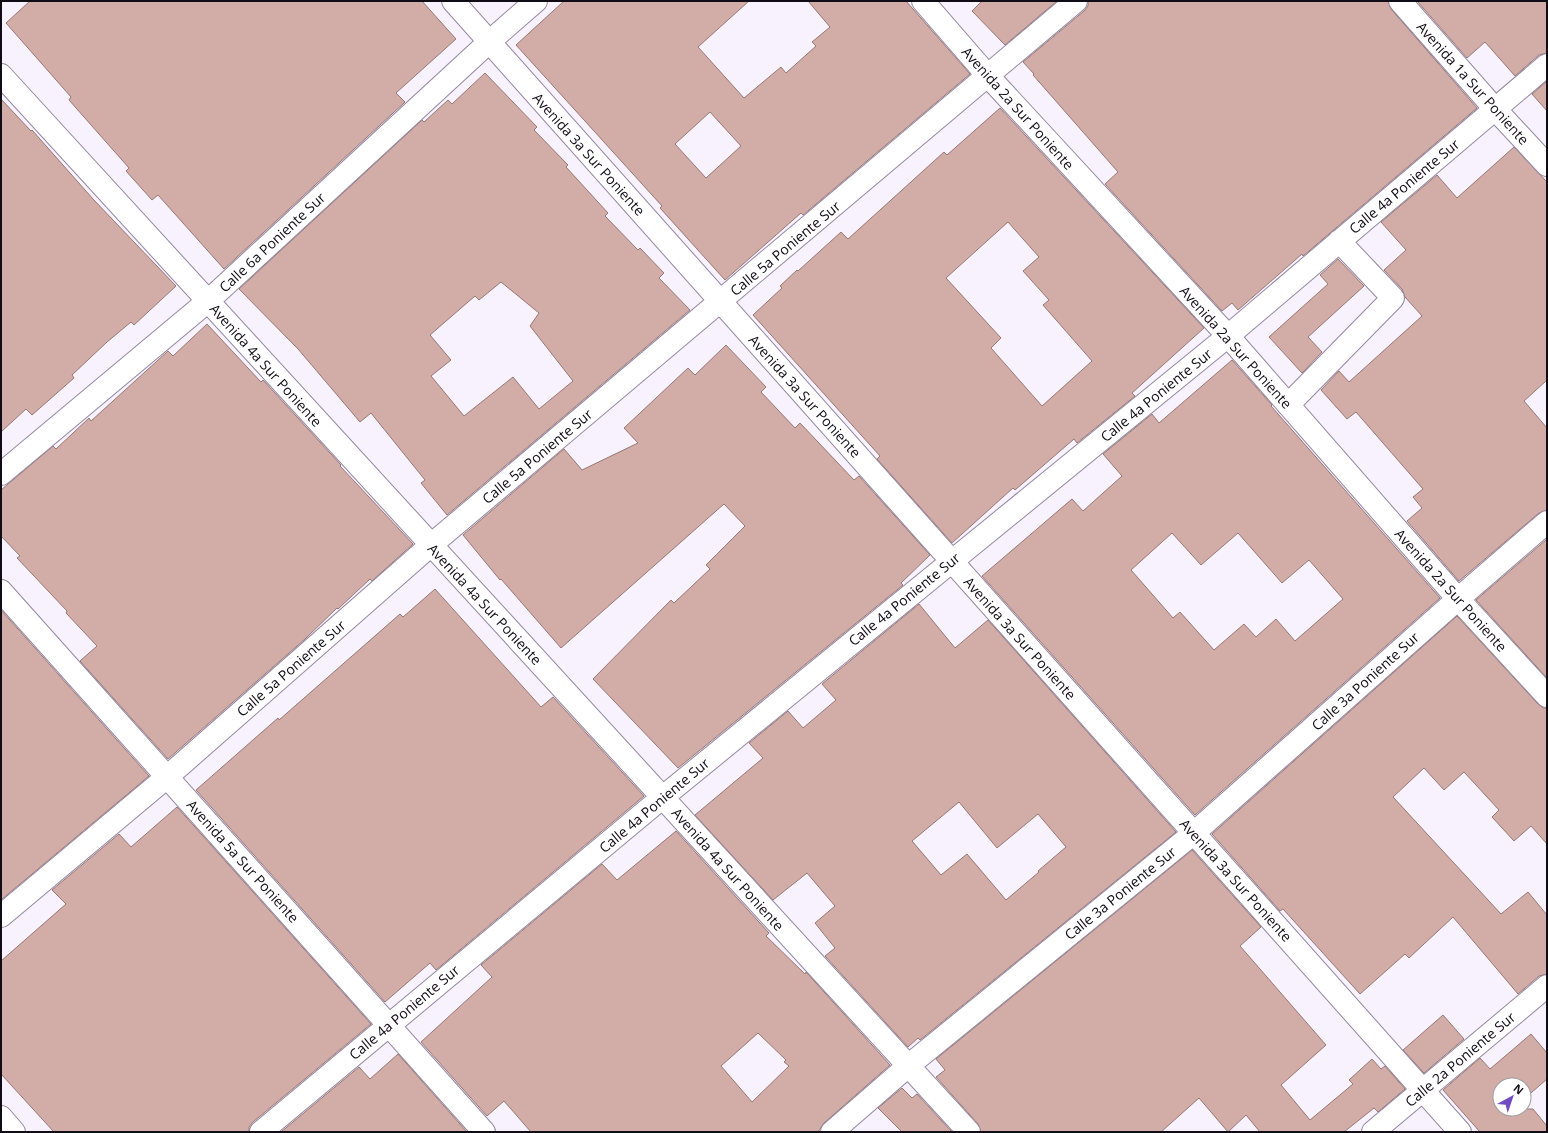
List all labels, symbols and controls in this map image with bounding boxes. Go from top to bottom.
street label: Avenida 1a Sur Poniente [1413,18,1533,149]
street label: Avenida 2a Sur Poniente [958,43,1078,174]
street label: Avenida 3a Sur Poniente [529,89,649,220]
street label: Calle 4a Poniente Sur [1345,134,1463,238]
street label: Calle 6a Poniente Sur [215,188,329,296]
street label: Calle 5a Poniente Sur [726,196,844,300]
street label: Avenida 2a Sur Poniente [1176,282,1296,413]
street label: Avenida 4a Sur Poniente [206,300,326,431]
street label: Avenida 3a Sur Poniente [745,331,865,462]
street label: Calle 4a Poniente Sur [1096,344,1216,446]
street label: Calle 5a Poniente Sur [478,404,596,508]
street label: Avenida 2a Sur Poniente [1391,525,1511,656]
street label: Avenida 4a Sur Poniente [424,539,546,669]
street label: Calle 4a Poniente Sur [844,548,964,650]
street label: Avenida 3a Sur Poniente [960,573,1080,704]
street label: Calle 5a Poniente Sur [233,615,350,721]
street label: Calle 3a Poniente Sur [1307,627,1423,734]
street label: Calle 4a Poniente Sur [595,753,713,857]
street label: Avenida 5a Sur Poniente [183,796,303,927]
street label: Avenida 4a Sur Poniente [668,804,788,935]
street label: Avenida 3a Sur Poniente [1176,815,1296,946]
street label: Calle 3a Poniente Sur [1060,842,1180,944]
street label: Calle 4a Poniente Sur [345,960,463,1064]
street label: Calle 2a Poniente Sur [1401,1007,1519,1111]
north arrow [1492,1077,1532,1117]
text: N [1510,1080,1527,1098]

